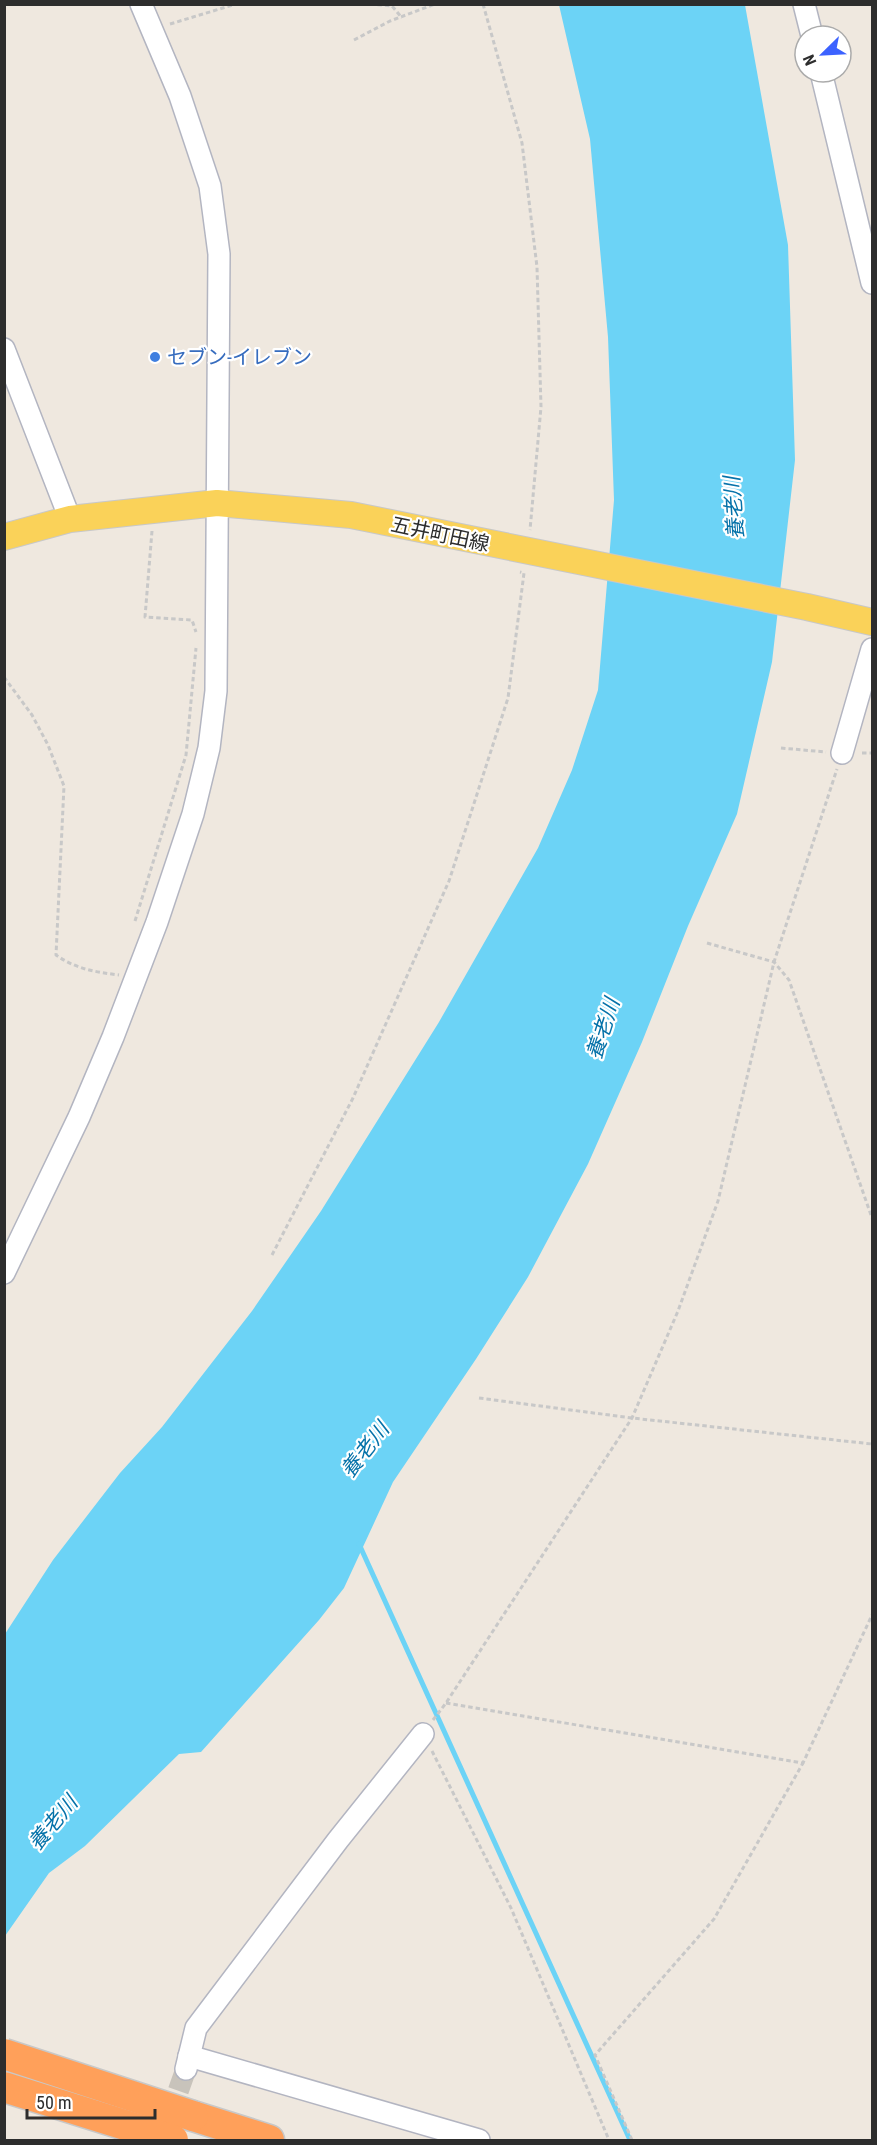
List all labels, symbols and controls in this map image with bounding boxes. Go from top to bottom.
north arrow [793,24,853,84]
text: N [799,52,820,68]
place label: セブン-イレブン [167,345,312,369]
marker: セブン-イレブン [148,350,162,364]
water label: 養老川 [720,474,748,540]
street label: 五井町田線 [389,512,491,556]
water label: 養老川 [582,993,625,1063]
water label: 養老川 [336,1416,395,1482]
water label: 養老川 [24,1790,84,1855]
scale bar [27,2082,154,2120]
text: 50 m [36,2092,71,2113]

